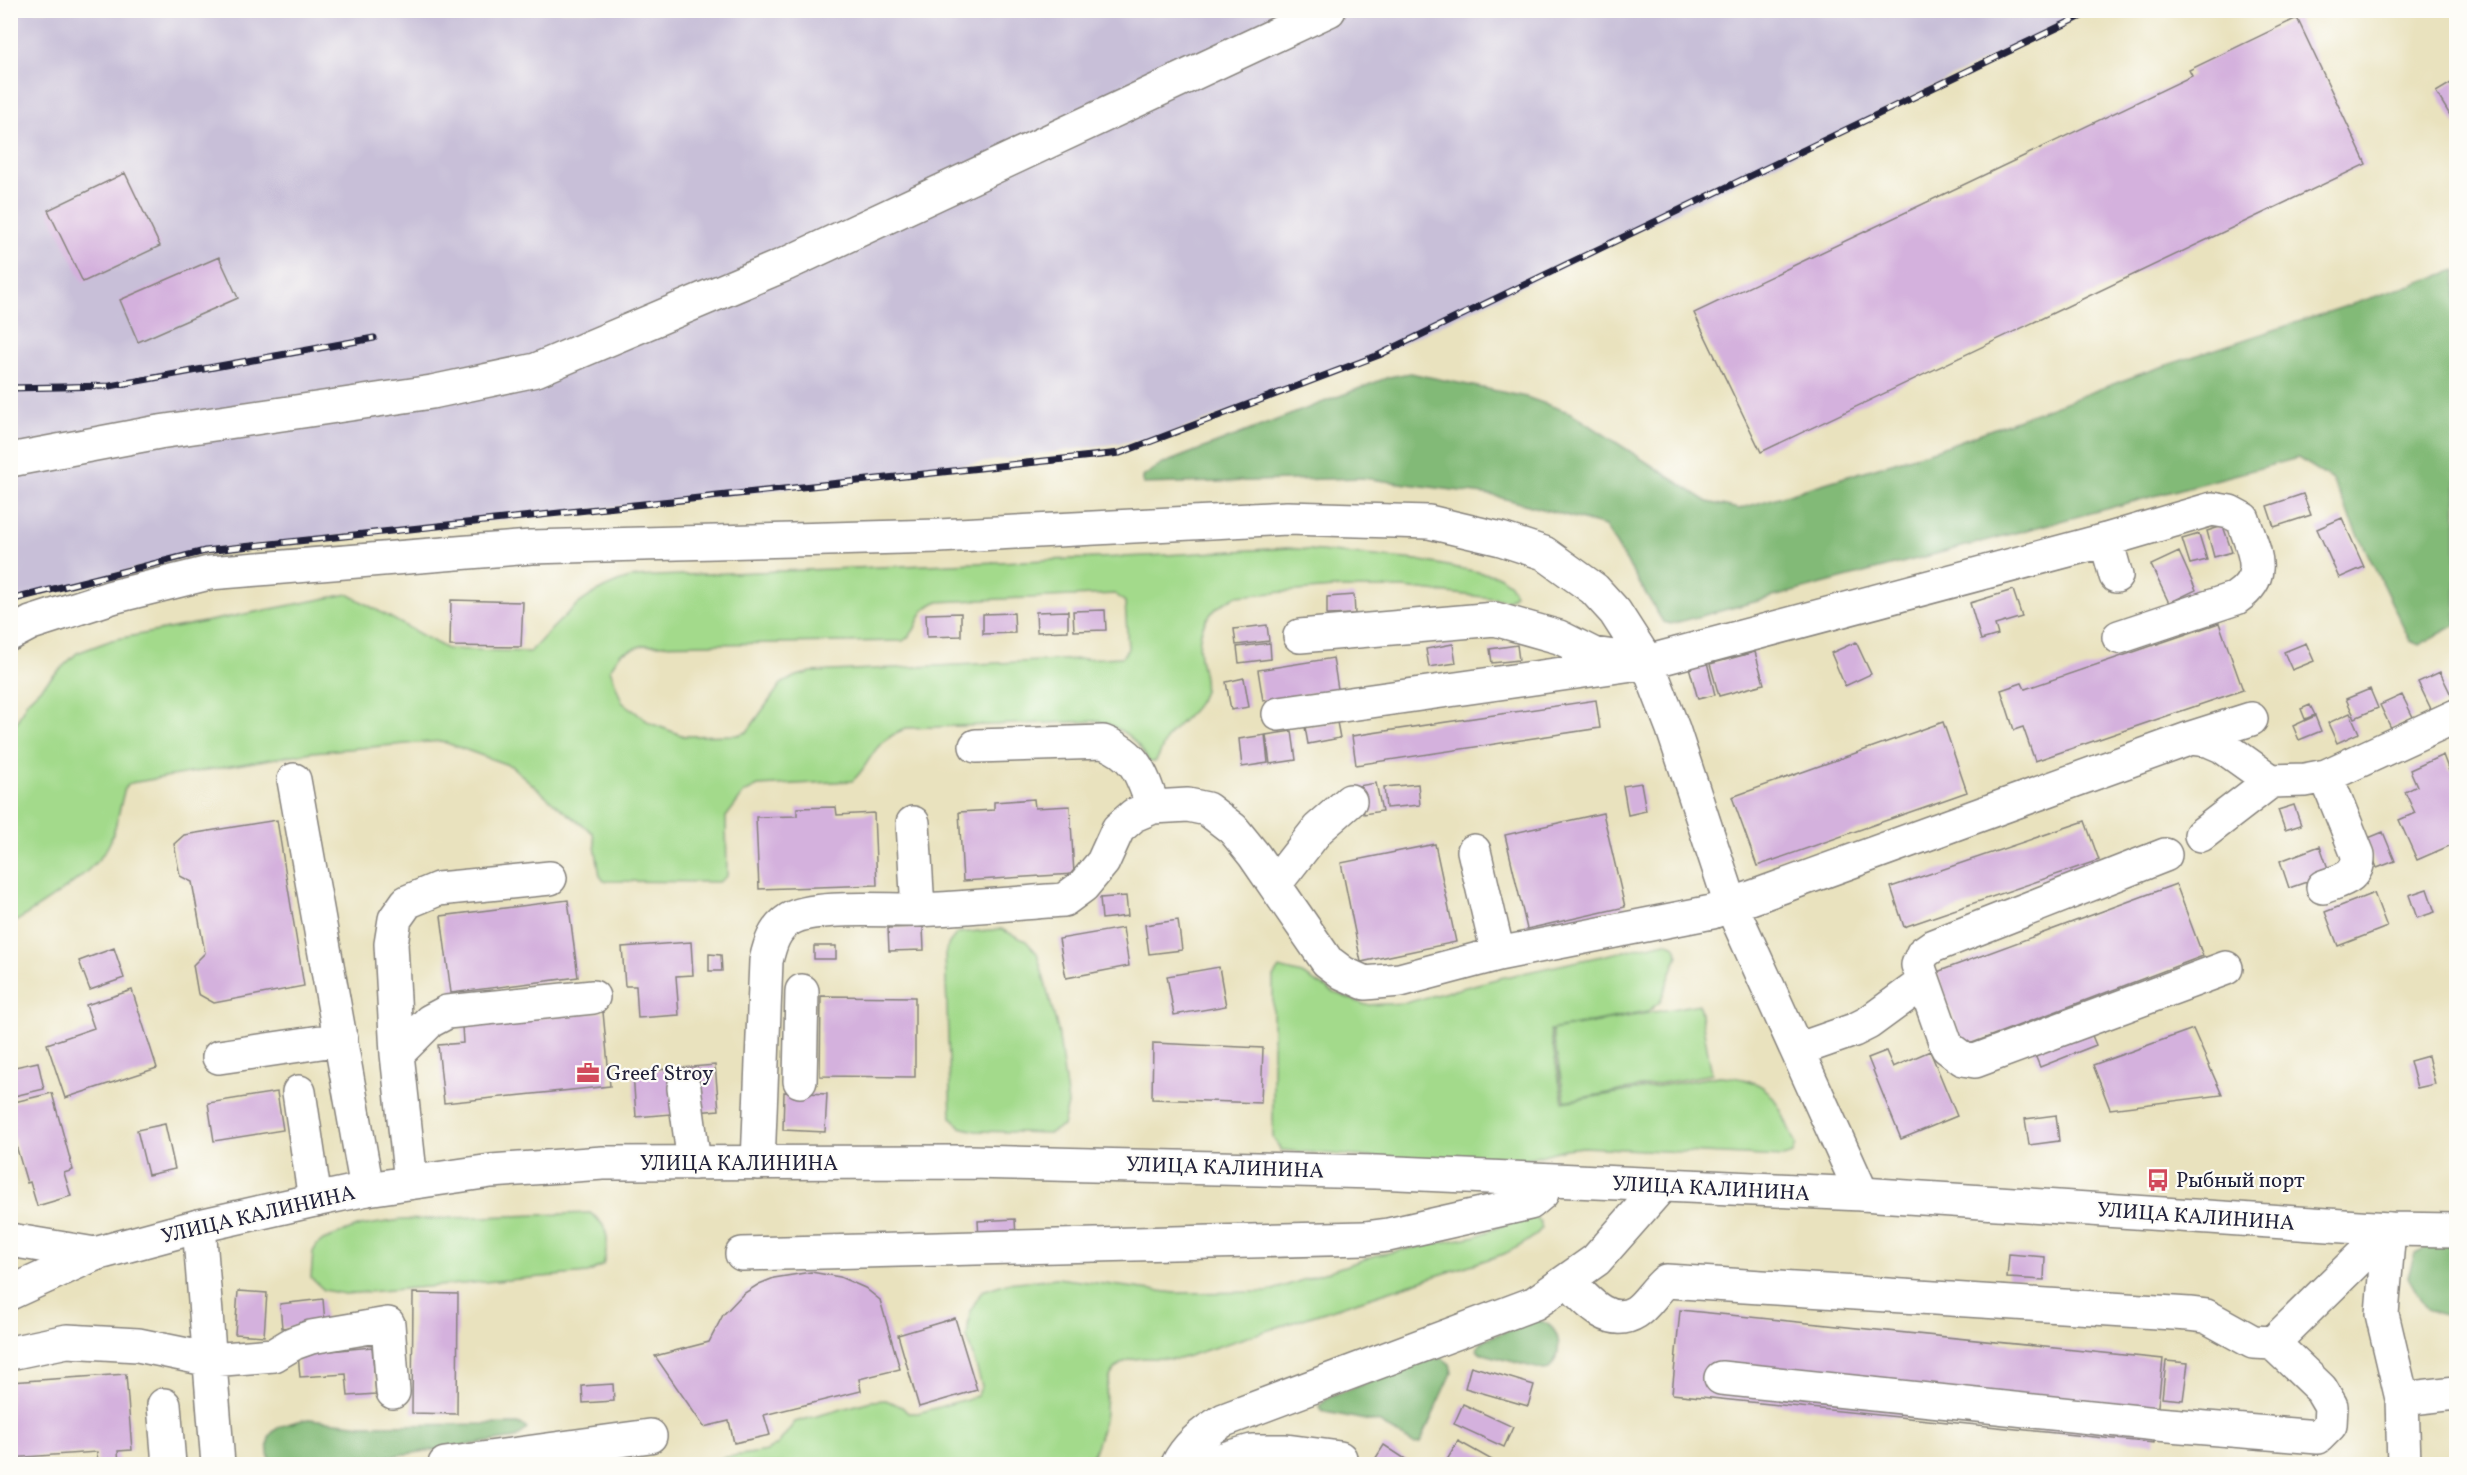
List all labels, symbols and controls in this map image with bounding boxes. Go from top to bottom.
office icon: Greef Stroy [575,1060,601,1086]
place label: Greef Stroy [606,1060,714,1089]
street label: УЛИЦА КАЛИНИНА [640,1150,838,1179]
street label: УЛИЦА КАЛИНИНА [1125,1151,1325,1186]
bus stop icon: Рыбный порт [2145,1167,2171,1193]
place label: Рыбный порт [2176,1167,2305,1196]
street label: УЛИЦА КАЛИНИНА [1611,1170,1811,1209]
street label: УЛИЦА КАЛИНИНА [159,1179,358,1252]
street label: УЛИЦА КАЛИНИНА [2096,1196,2296,1239]

